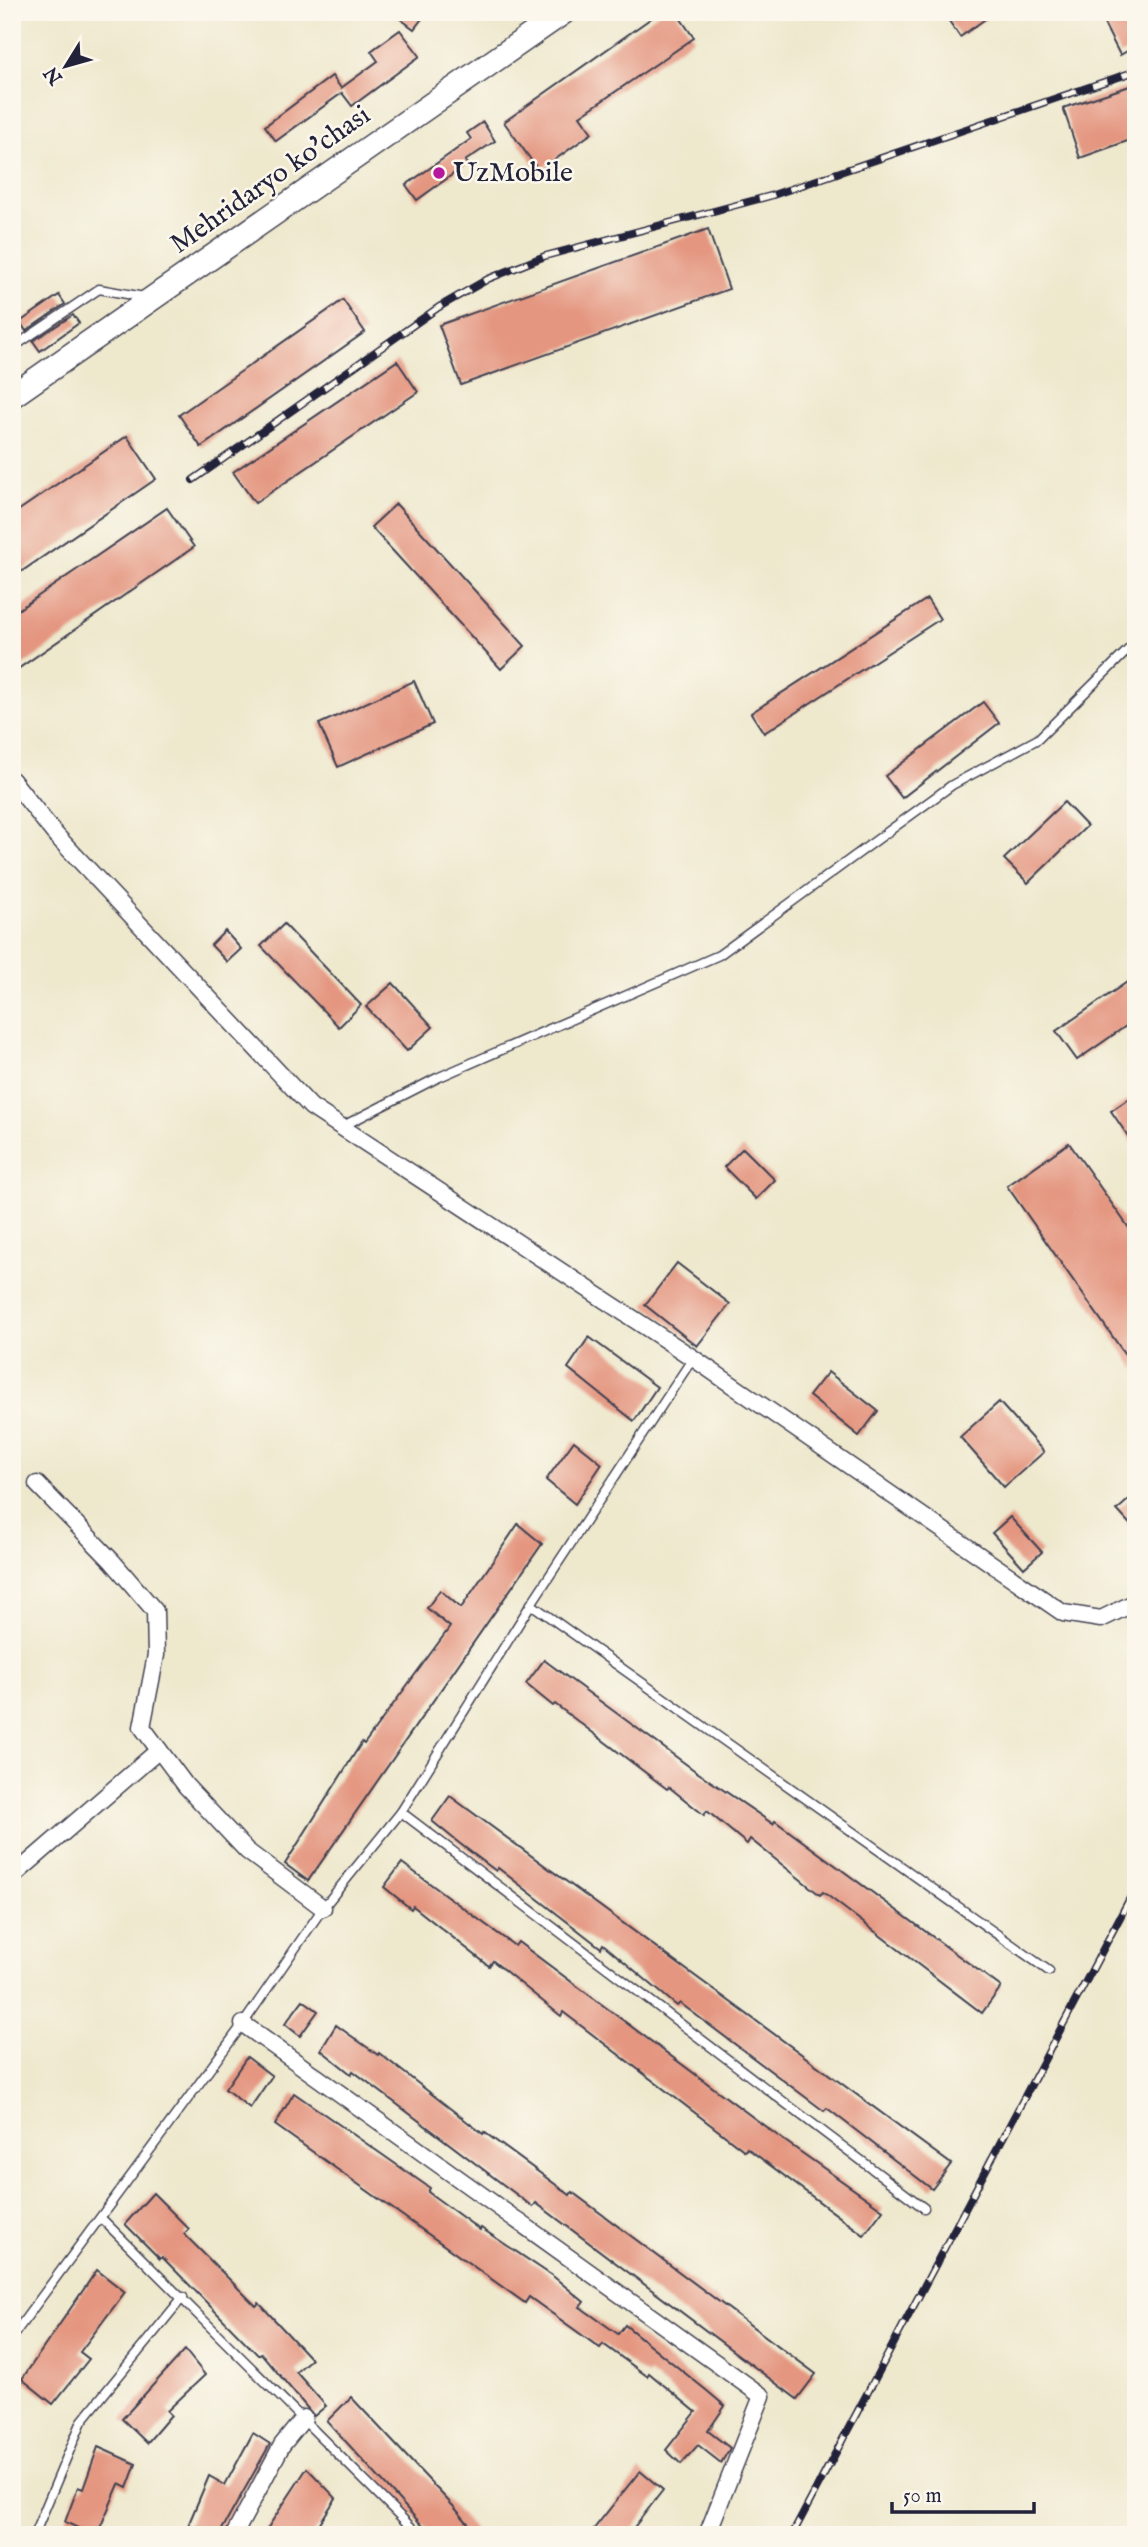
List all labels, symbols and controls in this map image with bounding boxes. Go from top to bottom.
north arrow [32,32,102,102]
text: N [39,61,69,90]
street label: Мehridaryo ko'chasi [164,98,378,262]
place label: UzMobile [453,156,573,191]
marker: UzMobile [431,165,447,181]
scale bar [892,2470,1034,2514]
text: 50 m [903,2483,942,2510]

